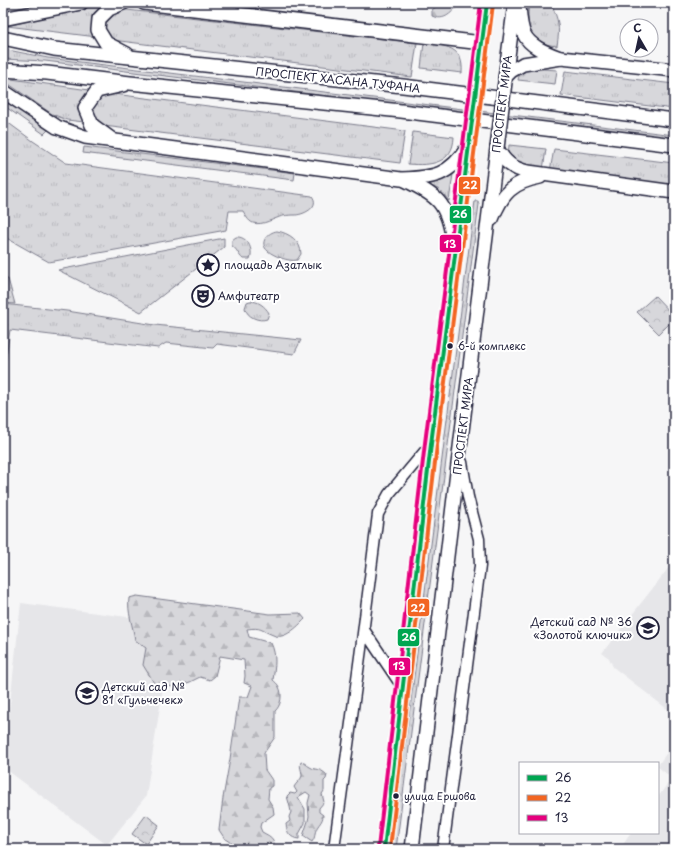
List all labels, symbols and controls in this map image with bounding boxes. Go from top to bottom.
north arrow [619,18,659,58]
text: С [632,19,643,37]
street label: ПРОСПЕКТ МИРА [487,53,516,154]
street label: ПРОСПЕКТ ХАСАНА ТУФАНА [255,62,421,97]
line badge: 22 [458,176,481,195]
text: 22 [463,176,477,193]
line badge: 26 [449,205,472,224]
text: 26 [453,205,467,222]
line badge: 13 [439,234,462,253]
text: 13 [444,235,456,252]
place icon: площадь Азатлык [195,252,221,278]
place label: площадь Азатлык [224,256,322,273]
theatre icon: Амфитеатр [190,283,216,309]
place label: Амфитеатр [218,287,280,304]
place label: 6-й комплекс [458,338,526,353]
marker: 6-й комплекс [445,341,455,351]
street label: ПРОСПЕКТ МИРА [448,375,477,476]
line badge: 22 [407,598,430,617]
text: 22 [411,599,425,616]
place label: Детский сад № 36 «Золотой ключик» [530,613,632,643]
school or university icon: Детский сад № 36 «Золотой ключик» [635,615,661,641]
line badge: 26 [397,628,420,647]
text: 26 [402,628,416,645]
line badge: 13 [388,657,411,676]
text: 13 [393,657,405,674]
place label: Детский сад № 81 «Гульчечек» [101,678,185,708]
school or university icon: Детский сад № 81 «Гульчечек» [74,680,100,706]
legend [519,762,659,834]
text: 26 [555,768,571,786]
place label: улица Ершова [404,788,477,803]
text: 22 [555,788,571,806]
marker: улица Ершова [391,791,401,801]
text: 13 [555,808,568,826]

